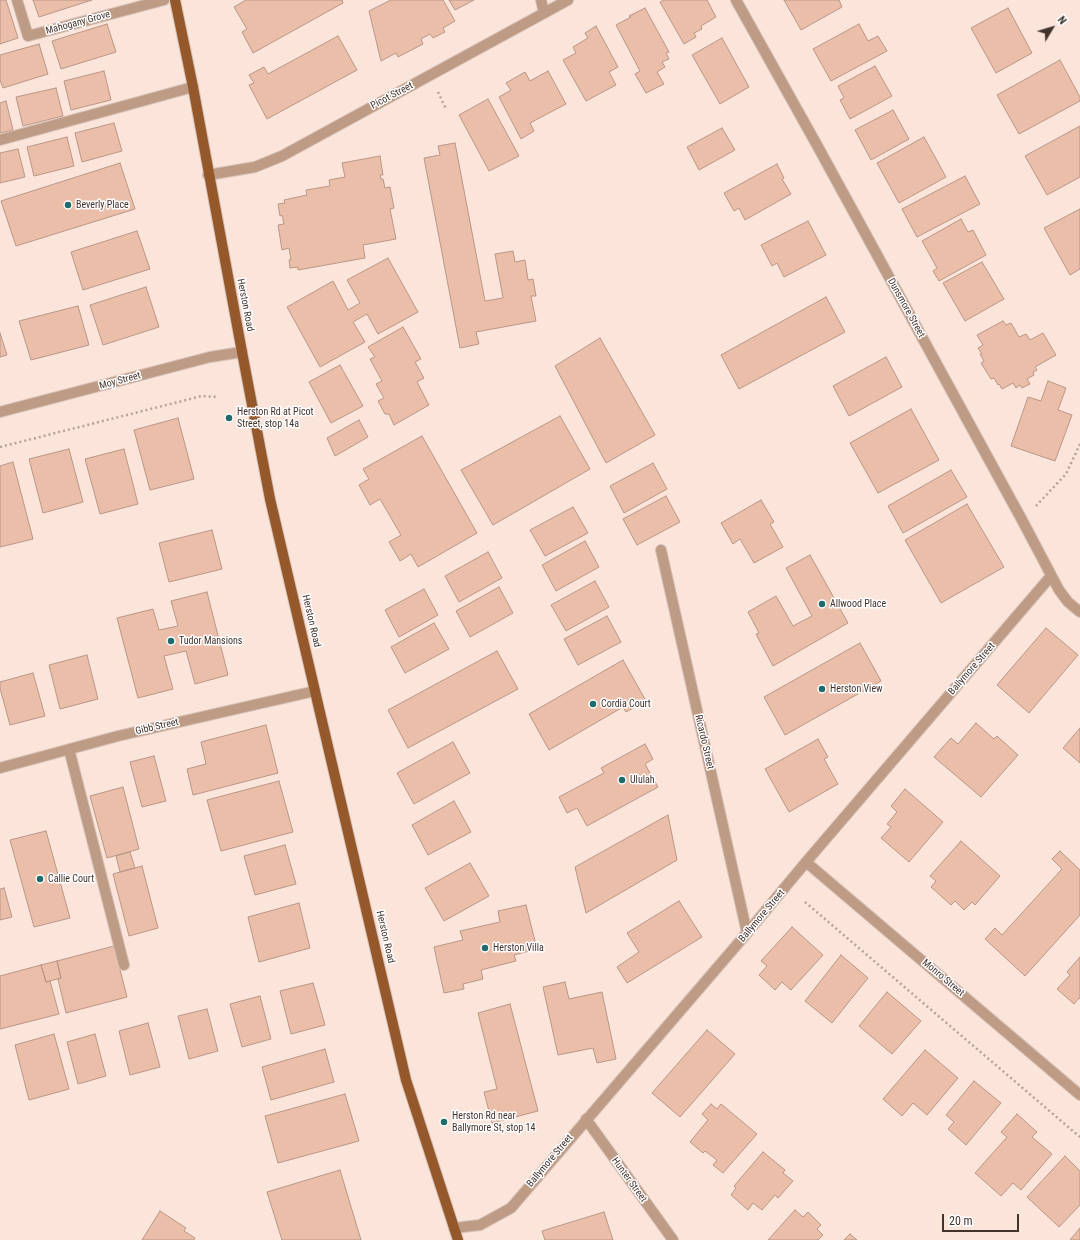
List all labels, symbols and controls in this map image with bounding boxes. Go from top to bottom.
north arrow [1032,8,1072,48]
street label: Mahogany Grove [45,9,111,37]
text: N [1055,14,1069,27]
street label: Picot Street [369,80,415,112]
place label: Beverly Place [76,199,129,211]
marker: Beverly Place [63,200,73,210]
street label: Dunsmore Street [885,276,927,340]
street label: Herston Road [234,278,256,332]
street label: Moy Street [98,370,142,392]
place label: Herston Rd at Picot Street, stop 14a [237,406,314,430]
marker: Herston Rd at Picot Street, stop 14a [224,413,234,423]
street label: Herston Road [299,594,323,648]
place label: Allwood Place [830,598,886,610]
marker: Allwood Place [817,599,827,609]
place label: Tudor Mansions [179,635,242,647]
marker: Tudor Mansions [166,636,176,646]
street label: Ballymore Street [946,641,998,697]
place label: Herston View [830,683,883,695]
marker: Herston View [817,684,827,694]
place label: Cordia Court [601,698,651,710]
marker: Cordia Court [588,699,598,709]
street label: Ricardo Street [692,714,716,770]
street label: Gibb Street [134,716,180,738]
place label: Ululah [630,774,655,786]
marker: Ululah [617,775,627,785]
place label: Callie Court [48,873,94,885]
marker: Callie Court [35,874,45,884]
street label: Ballymore Street [737,887,787,945]
street label: Herston Road [373,910,397,964]
place label: Herston Villa [493,942,544,954]
marker: Herston Villa [480,943,490,953]
street label: Monro Street [920,957,966,999]
place label: Herston Rd near Ballymore St, stop 14 [452,1110,535,1134]
marker: Herston Rd near Ballymore St, stop 14 [439,1117,449,1127]
street label: Ballymore Street [525,1132,575,1190]
street label: Hunter Street [609,1155,649,1205]
scale bar [944,1206,1021,1232]
text: 20 m [949,1214,973,1228]

